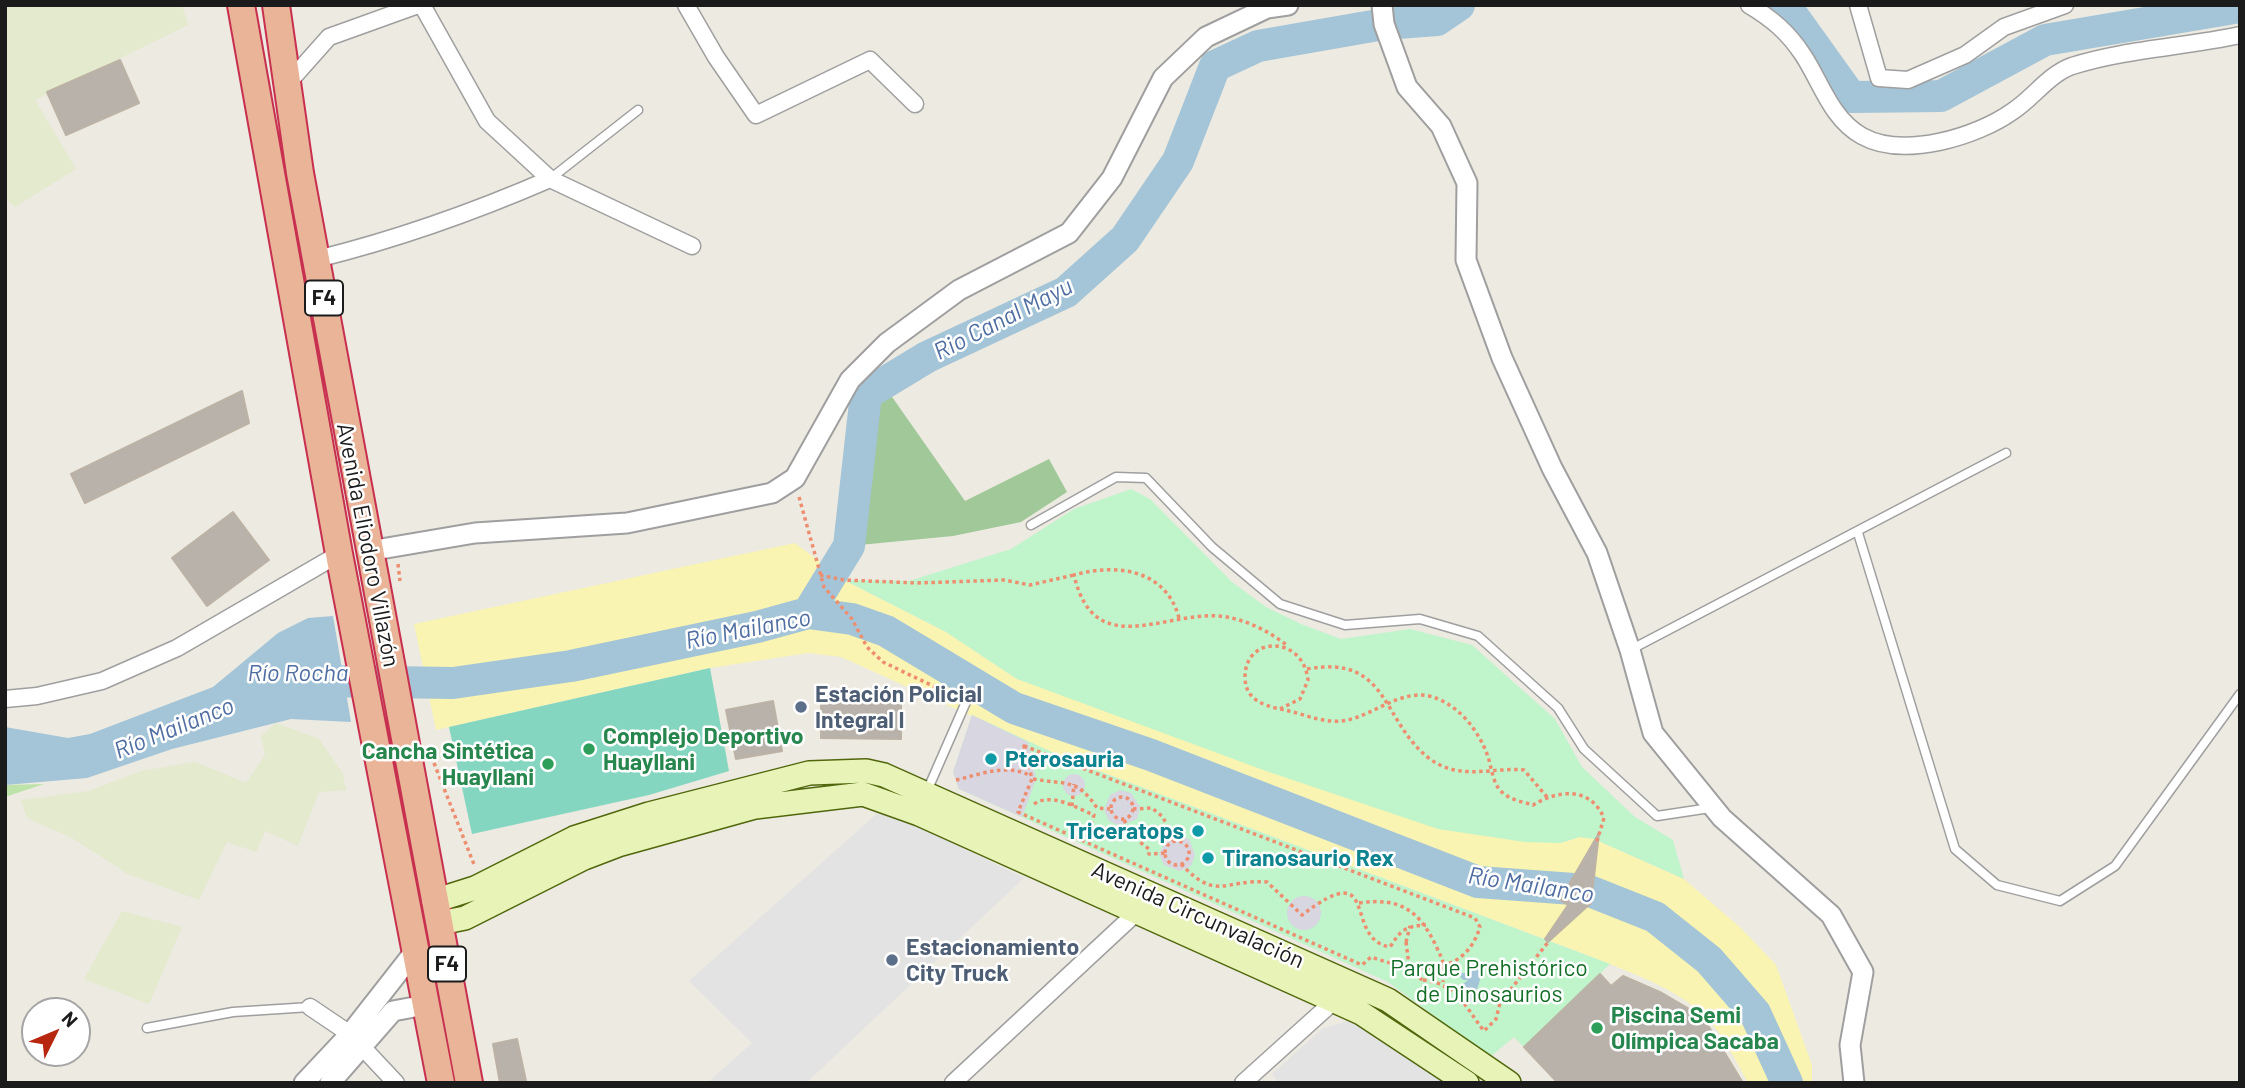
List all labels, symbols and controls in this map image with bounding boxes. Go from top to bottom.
water label: Rio Canal Mayu [929,272,1077,366]
road number: F4 [305,280,343,316]
street label: Avenida Eliodoro Villazón [331,421,405,669]
water label: Río Mailanco [683,603,813,655]
water label: Río Rocha [248,659,348,687]
place label: Estación Policial Integral I [815,680,982,734]
water label: Río Mailanco [110,691,238,765]
marker: Estación Policial Integral I [793,699,809,715]
place label: Complejo Deportivo Huayllani [603,722,804,776]
place label: Cancha Sintética Huayllani [362,737,534,791]
marker: Complejo Deportivo Huayllani [581,741,597,757]
place label: Pterosauria [1005,745,1124,773]
marker: Pterosauria [983,751,999,767]
marker: Cancha Sintética Huayllani [540,756,556,772]
place label: Triceratops [1066,817,1184,845]
marker: Triceratops [1190,823,1206,839]
place label: Tiranosaurio Rex [1222,844,1394,872]
marker: Tiranosaurio Rex [1200,850,1216,866]
street label: Avenida Circunvalación [1087,856,1309,974]
water label: Río Mailanco [1466,861,1596,909]
place label: Estacionamiento City Truck [906,933,1079,987]
road number: F4 [428,946,466,982]
marker: Estacionamiento City Truck [884,952,900,968]
park label: Parque Prehistórico de Dinosaurios [1390,954,1588,1008]
north arrow [21,997,91,1067]
place label: Piscina Semi Olímpica Sacaba [1611,1001,1779,1055]
text: N [58,1006,83,1031]
marker: Piscina Semi Olímpica Sacaba [1589,1020,1605,1036]

